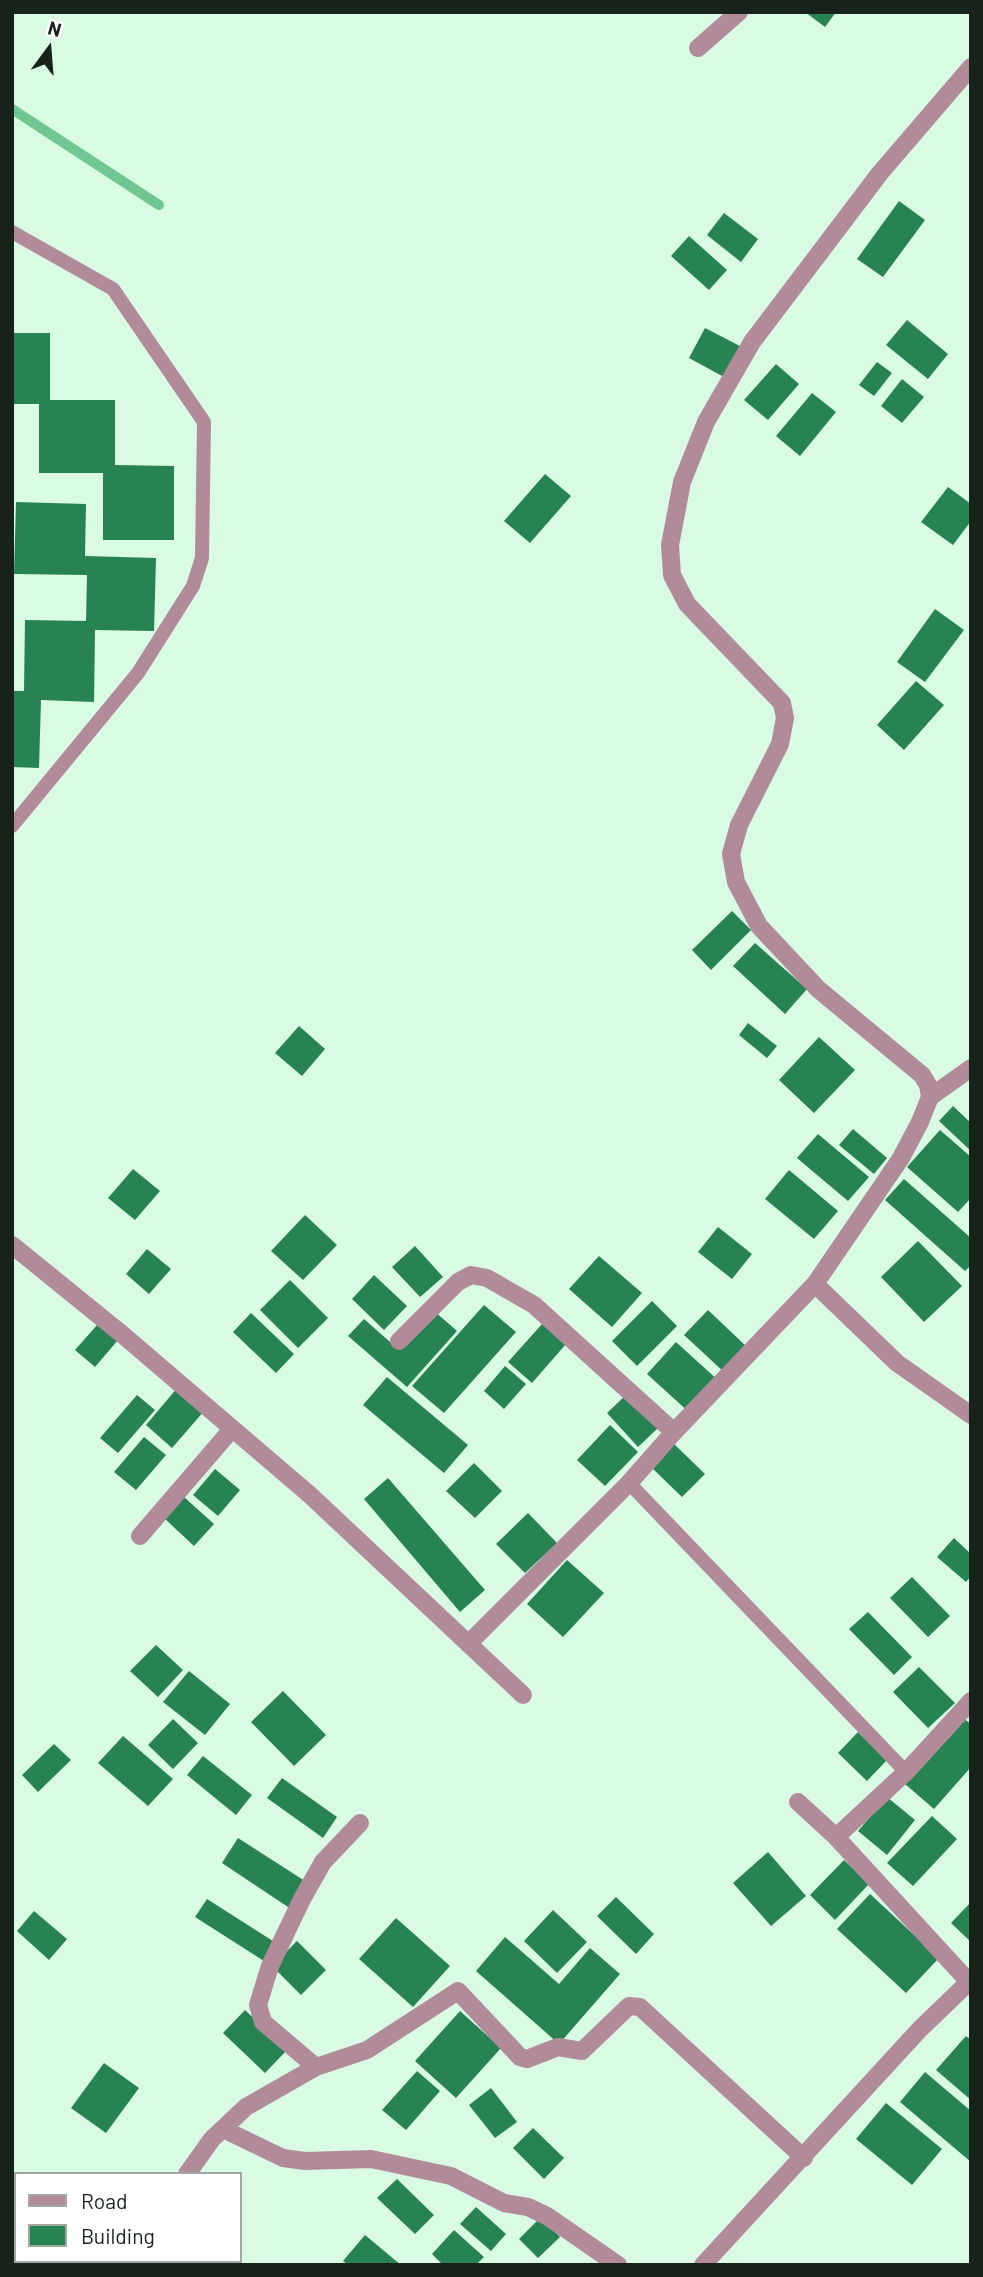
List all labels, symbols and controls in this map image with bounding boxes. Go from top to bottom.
north arrow [14,14,84,84]
text: N [46,16,64,41]
legend [14,2172,242,2263]
text: Road [81,2188,127,2213]
text: Building [81,2223,155,2248]

